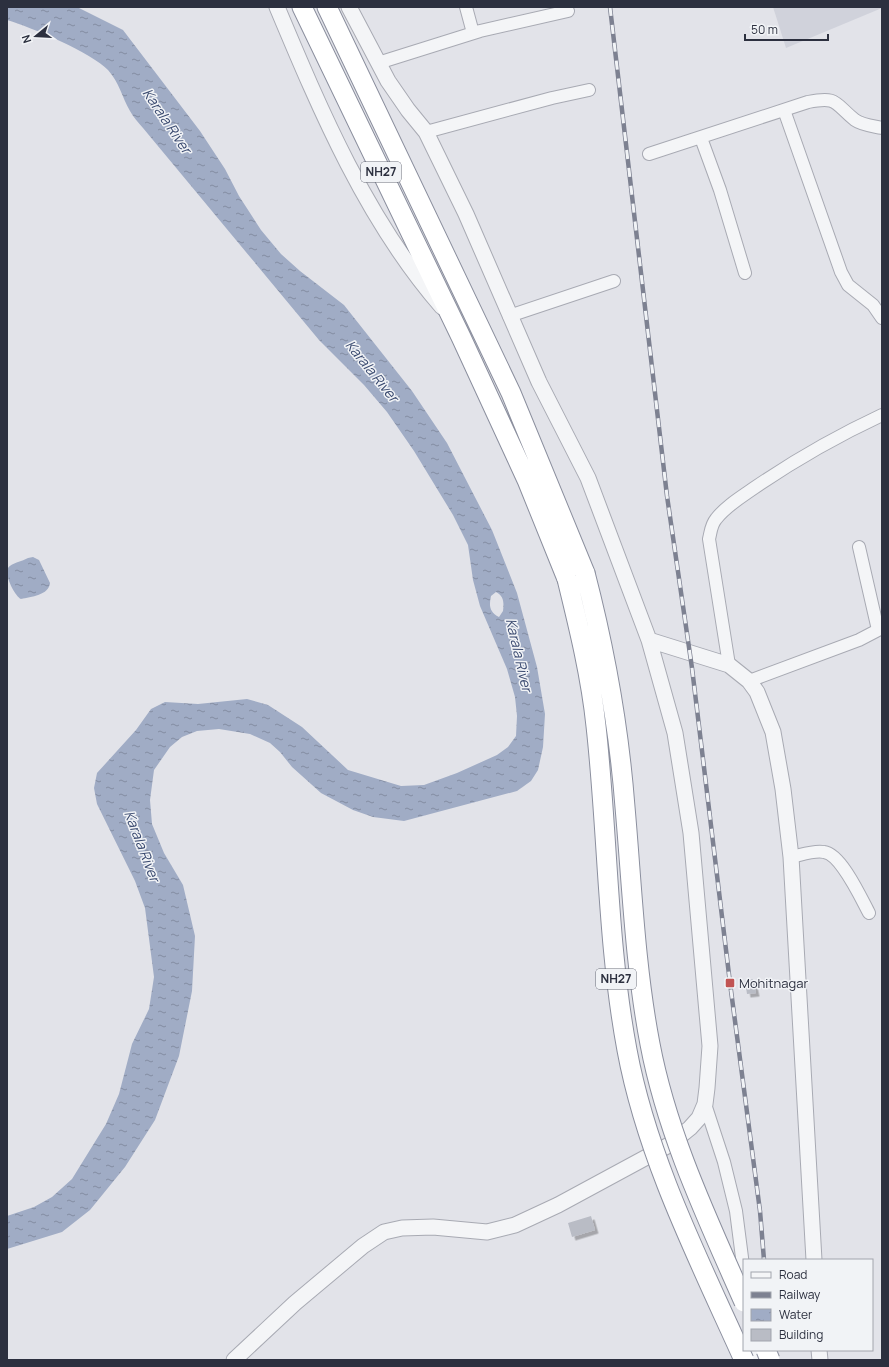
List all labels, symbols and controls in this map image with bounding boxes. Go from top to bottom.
north arrow [16,16,56,56]
scale bar [745,16,828,42]
text: 50 m [751,21,778,38]
text: N [18,33,34,45]
water label: Karala River [139,84,197,159]
road number: NH27 [361,162,401,182]
water label: Karala River [342,336,404,407]
water label: Karala River [502,616,538,695]
water label: Karala River [120,808,165,886]
road number: NH27 [596,969,636,989]
place label: Mohitnagar [739,974,808,992]
marker: Mohitnagar [724,977,736,989]
legend [743,1259,873,1351]
text: Road [779,1266,807,1283]
text: Railway [779,1286,821,1303]
text: Water [779,1306,813,1323]
text: Building [779,1326,823,1343]

